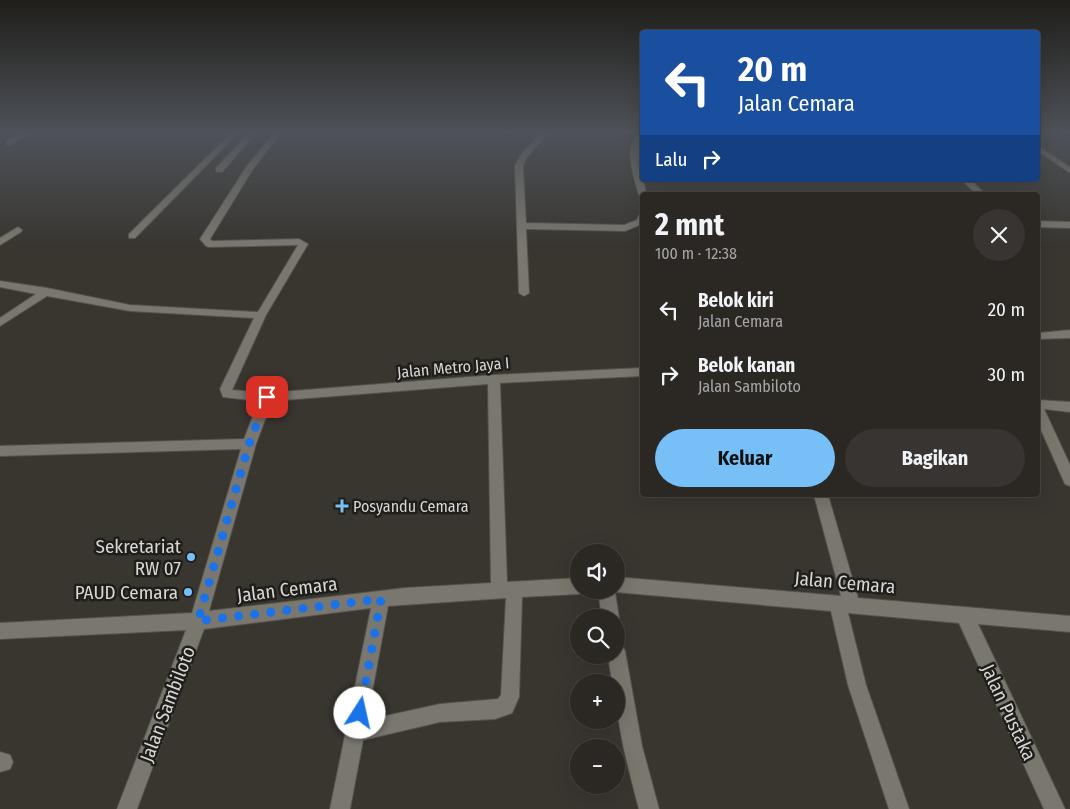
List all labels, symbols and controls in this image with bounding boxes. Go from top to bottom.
text: 20 m [738,48,807,90]
icon: left [655,50,720,115]
text: Jalan Cemara [738,90,855,117]
icon: right [697,145,725,173]
text: Lalu [655,148,687,171]
text: 2 mnt [655,207,724,243]
button: close [973,209,1025,261]
text: 100 m · 12:38 [655,244,737,263]
text: Belok kiri [698,289,774,312]
icon: left [655,296,683,324]
text: 20 m [988,298,1025,321]
text: Jalan Cemara [698,312,783,331]
street label: Jalan Metro Jaya I [396,353,510,382]
text: Belok kanan [698,354,795,377]
icon: right [655,361,683,389]
text: 30 m [987,363,1025,386]
pin [246,376,288,418]
text: Jalan Sambiloto [698,377,801,396]
icon: arrive [253,383,281,411]
button: Keluar [655,429,835,487]
button: Bagikan [845,429,1025,487]
place label: Posyandu Cemara [353,497,469,516]
marker: Posyandu Cemara [335,499,349,513]
place label: Sekretariat RW 07 [96,535,182,580]
map controls [570,544,625,794]
button: sound [570,544,625,599]
marker: Sekretariat RW 07 [185,551,197,563]
street label: Jalan Cemara [794,567,896,598]
street label: Jalan Cemara [236,572,339,607]
place label: PAUD Cemara [75,581,178,604]
marker: PAUD Cemara [182,586,194,598]
button: search [570,609,625,664]
street label: Jalan Sambiloto [135,643,200,765]
street label: Jalan Pustaka [976,660,1041,764]
button: + [570,674,625,729]
position arrow [333,686,385,738]
button: − [570,739,625,794]

